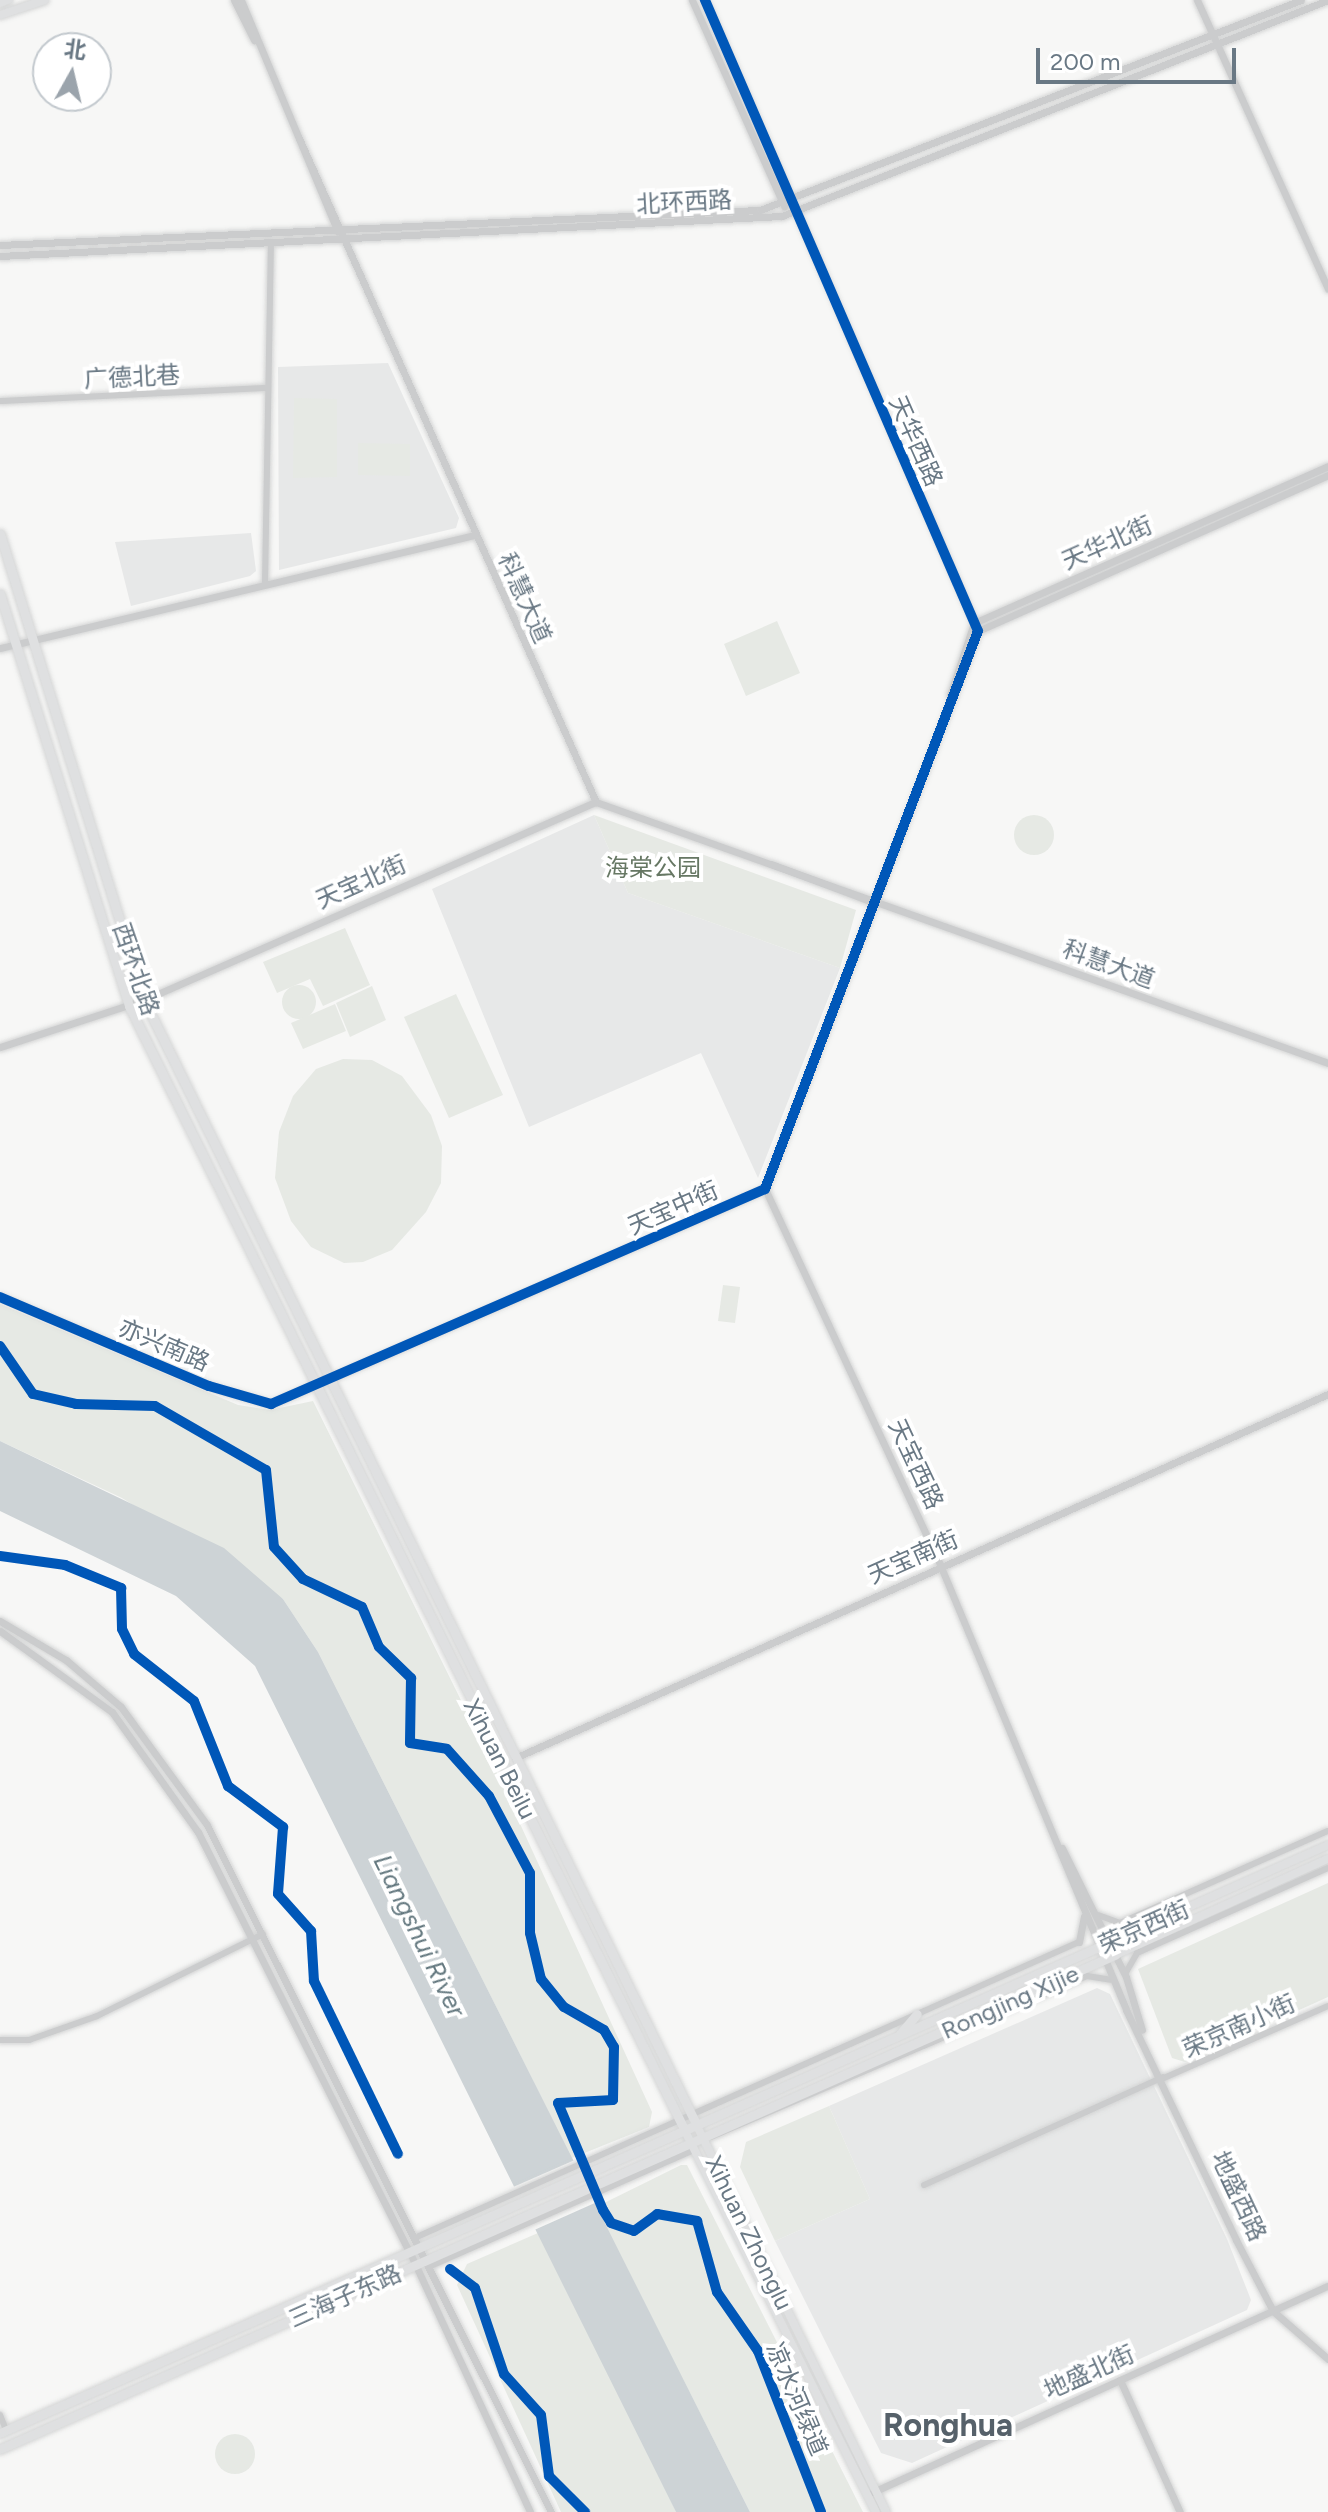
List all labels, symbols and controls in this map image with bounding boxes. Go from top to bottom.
north arrow [32,32,112,112]
scale bar [1040,32,1240,82]
text: 北 [62,35,88,65]
text: 200 m [1050,47,1121,76]
street label: 北环西路 [635,185,733,219]
street label: 广德北巷 [83,360,181,394]
street label: 天华西路 [883,391,949,491]
street label: 天华北街 [1057,510,1157,576]
street label: 科慧大道 [492,548,558,648]
street label: 天宝北街 [311,849,411,915]
park label: 海棠公园 [605,854,701,882]
street label: 西环北路 [107,919,165,1019]
street label: 科慧大道 [1059,934,1159,994]
street label: 天宝中街 [623,1175,723,1241]
street label: 亦兴南路 [114,1313,214,1377]
street label: 天宝西路 [883,1414,949,1514]
street label: 天宝南街 [863,1524,963,1590]
street label: Xihuan Beilu [458,1694,542,1824]
water label: Liangshui River [366,1850,472,2022]
street label: 荣京西街 [1094,1894,1194,1960]
street label: Rongjing Xijie [937,1959,1083,2045]
street label: 荣京南小街 [1178,1988,1300,2064]
street label: 地盛西路 [1206,2146,1272,2246]
street label: Xihuan Zhonglu [699,2151,799,2315]
street label: 三海子东路 [284,2258,406,2334]
street label: 凉水河绿道 [760,2338,834,2460]
street label: 地盛北街 [1039,2339,1139,2405]
district label: Ronghua [883,2406,1013,2444]

